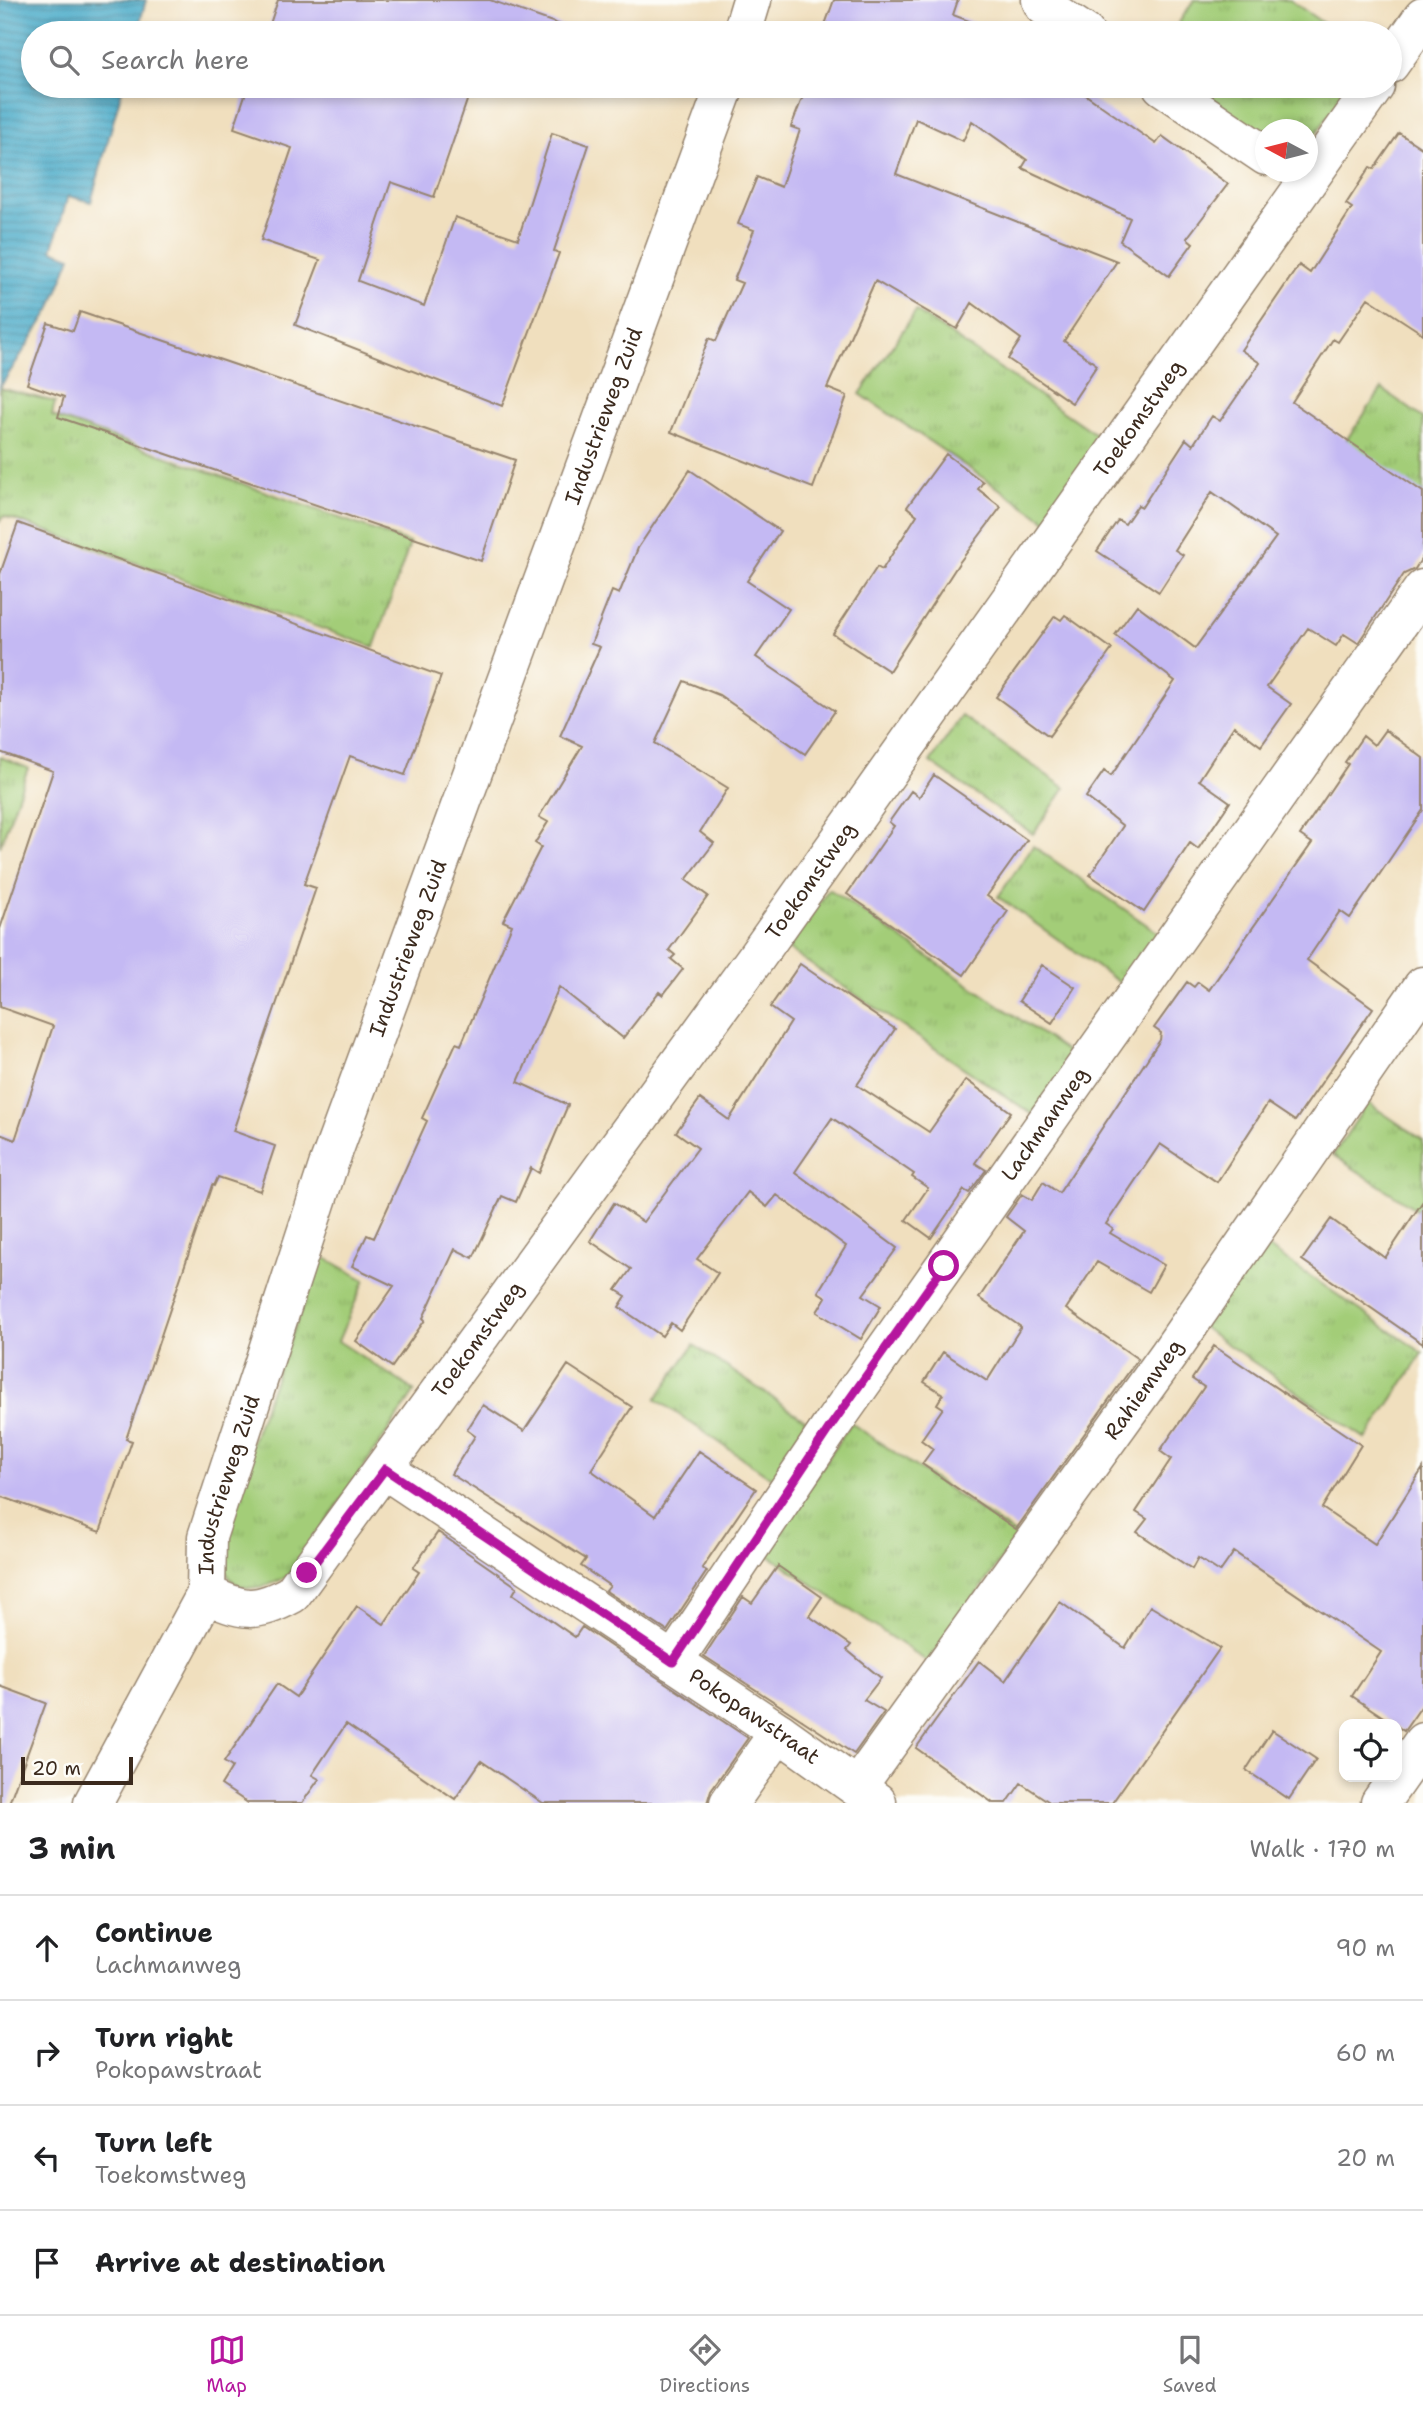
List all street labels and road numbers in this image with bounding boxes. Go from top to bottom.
street label: Industrieweg Zuid [558,323,649,508]
street label: Toekomstweg [1087,354,1190,483]
street label: Toekomstweg [759,816,862,945]
street label: Industrieweg Zuid [363,856,453,1041]
street label: Lachmanweg [995,1061,1095,1187]
street label: Toekomstweg [425,1276,530,1404]
street label: Rahiemweg [1098,1334,1189,1445]
street label: Industrieweg Zuid [192,1391,266,1575]
street label: Pokopawstraat [683,1662,826,1771]

